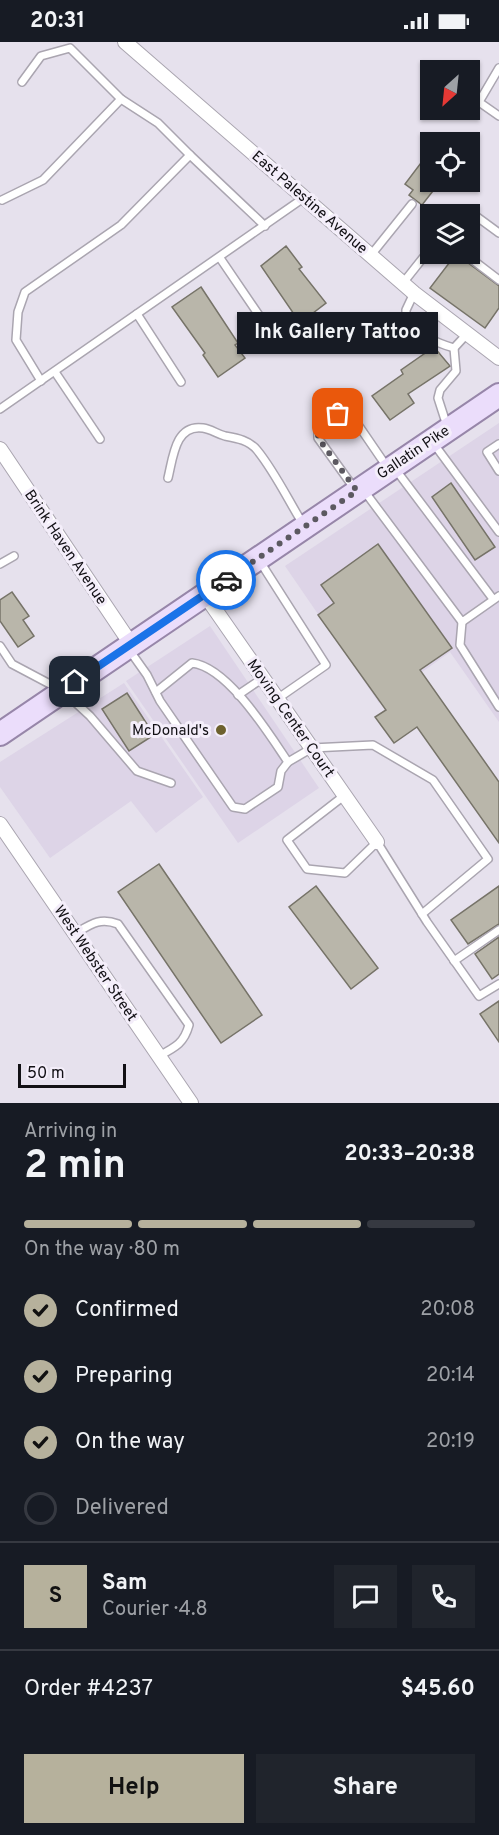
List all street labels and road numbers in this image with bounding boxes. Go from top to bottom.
street label: East Palestine Avenue [247,148,371,259]
street label: Gallatin Pike [374,422,454,485]
street label: Brink Haven Avenue [19,487,110,609]
street label: Moving Center Court [242,656,338,782]
street label: West Webster Street [49,902,141,1025]

